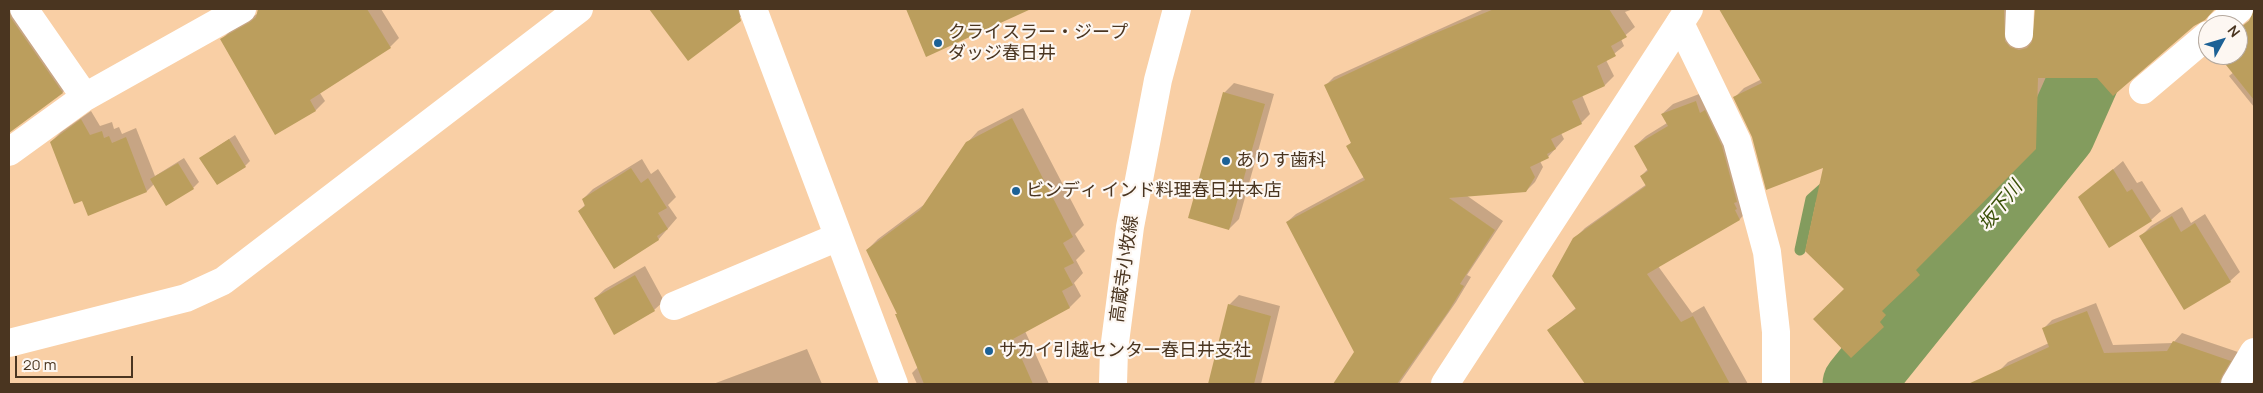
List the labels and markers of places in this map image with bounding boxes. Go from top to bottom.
place label: クライスラー・ジープ ダッジ春日井 [948,22,1128,64]
marker: クライスラー・ジープ ダッジ春日井 [932,37,944,49]
place label: ありす歯科 [1236,150,1326,172]
marker: ありす歯科 [1220,155,1232,167]
place label: ビンディ インド料理春日井本店 [1026,180,1282,202]
marker: ビンディ インド料理春日井本店 [1010,185,1022,197]
place label: サカイ引越センター春日井支社 [999,340,1251,362]
marker: サカイ引越センター春日井支社 [983,345,995,357]

